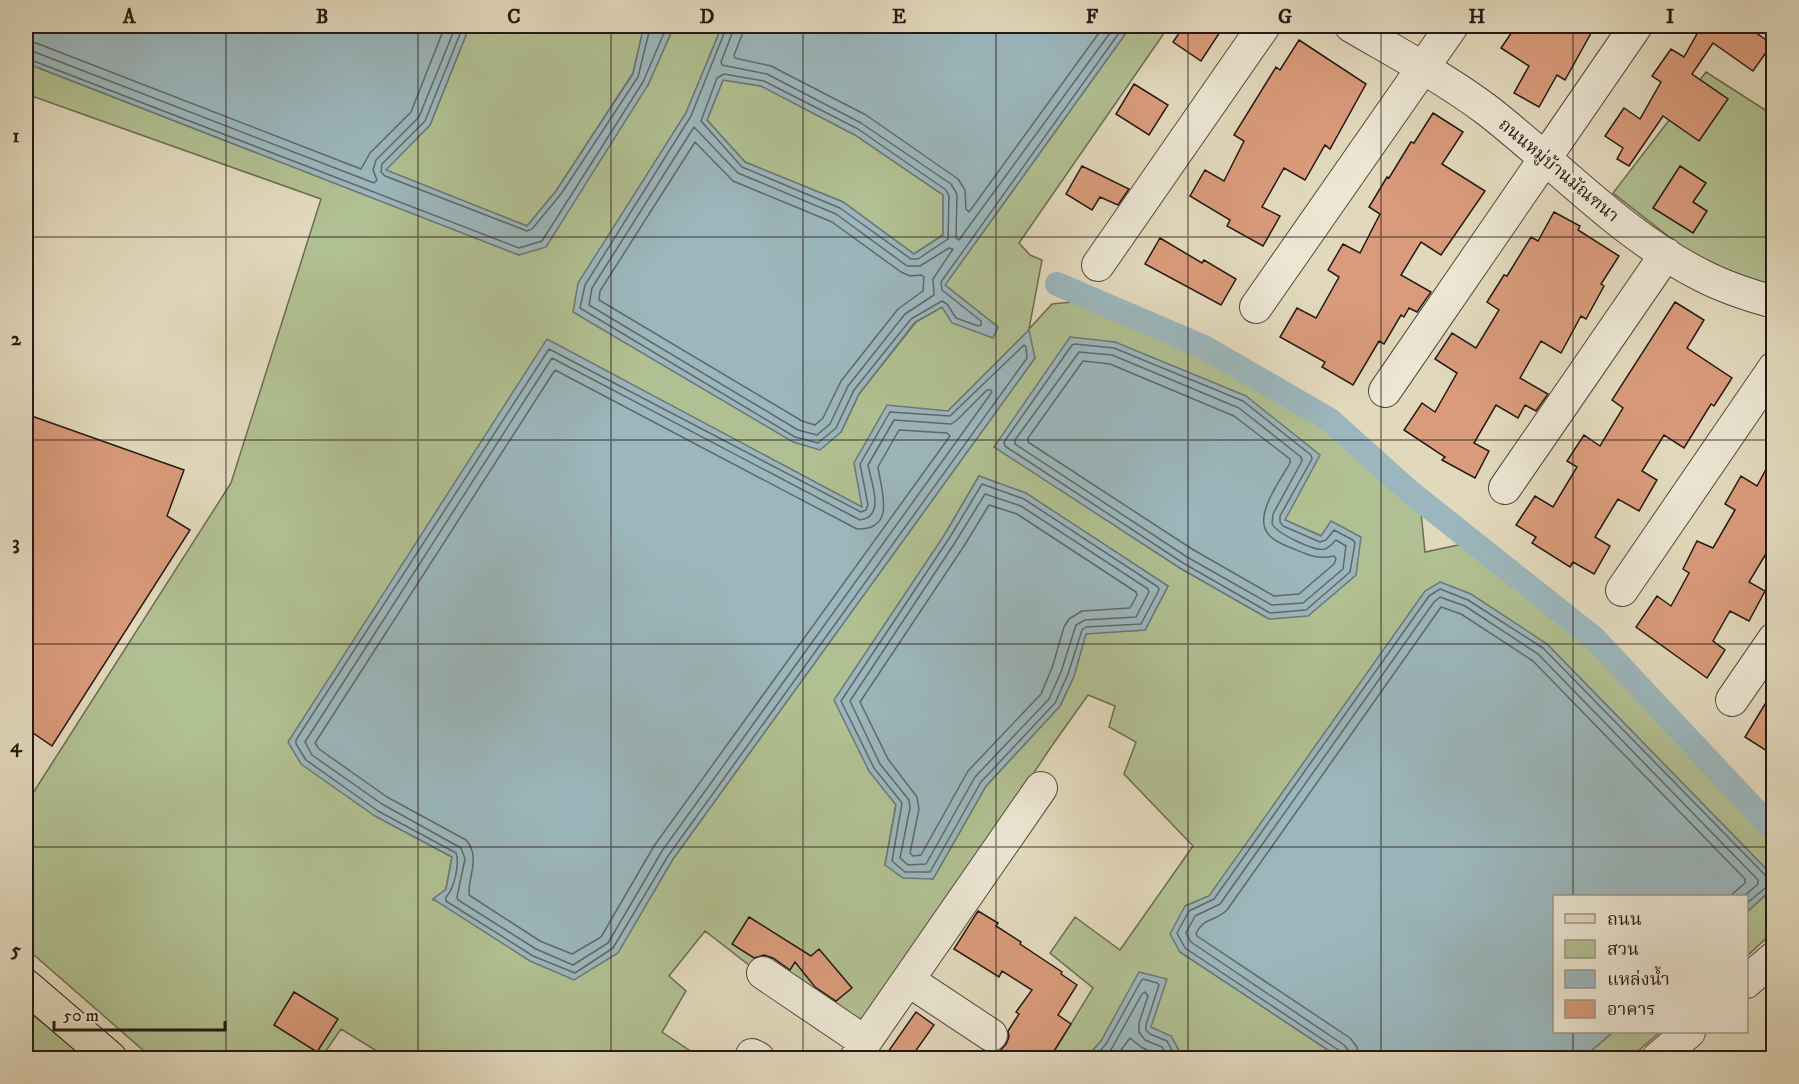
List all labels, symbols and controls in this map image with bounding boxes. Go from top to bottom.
text: A [122,5,137,30]
text: B [316,5,328,30]
text: C [507,5,521,30]
text: D [700,5,715,30]
text: E [892,5,906,30]
text: F [1086,5,1099,30]
text: G [1278,5,1292,30]
text: H [1469,5,1486,30]
text: I [1666,5,1674,30]
street label: ถนนหมู่บ้านมัณฑนา [1494,114,1623,228]
text: 1 [12,124,20,149]
text: 2 [11,327,22,352]
text: 3 [12,531,20,556]
text: 4 [10,734,23,759]
legend [1553,895,1748,1033]
text: ถนน [1607,909,1642,931]
text: 5 [10,938,21,963]
text: สวน [1607,939,1639,961]
text: แหล่งน้ำ [1607,965,1670,991]
scale bar [54,994,225,1032]
text: อาคาร [1607,999,1656,1021]
text: 50 m [63,1005,99,1027]

